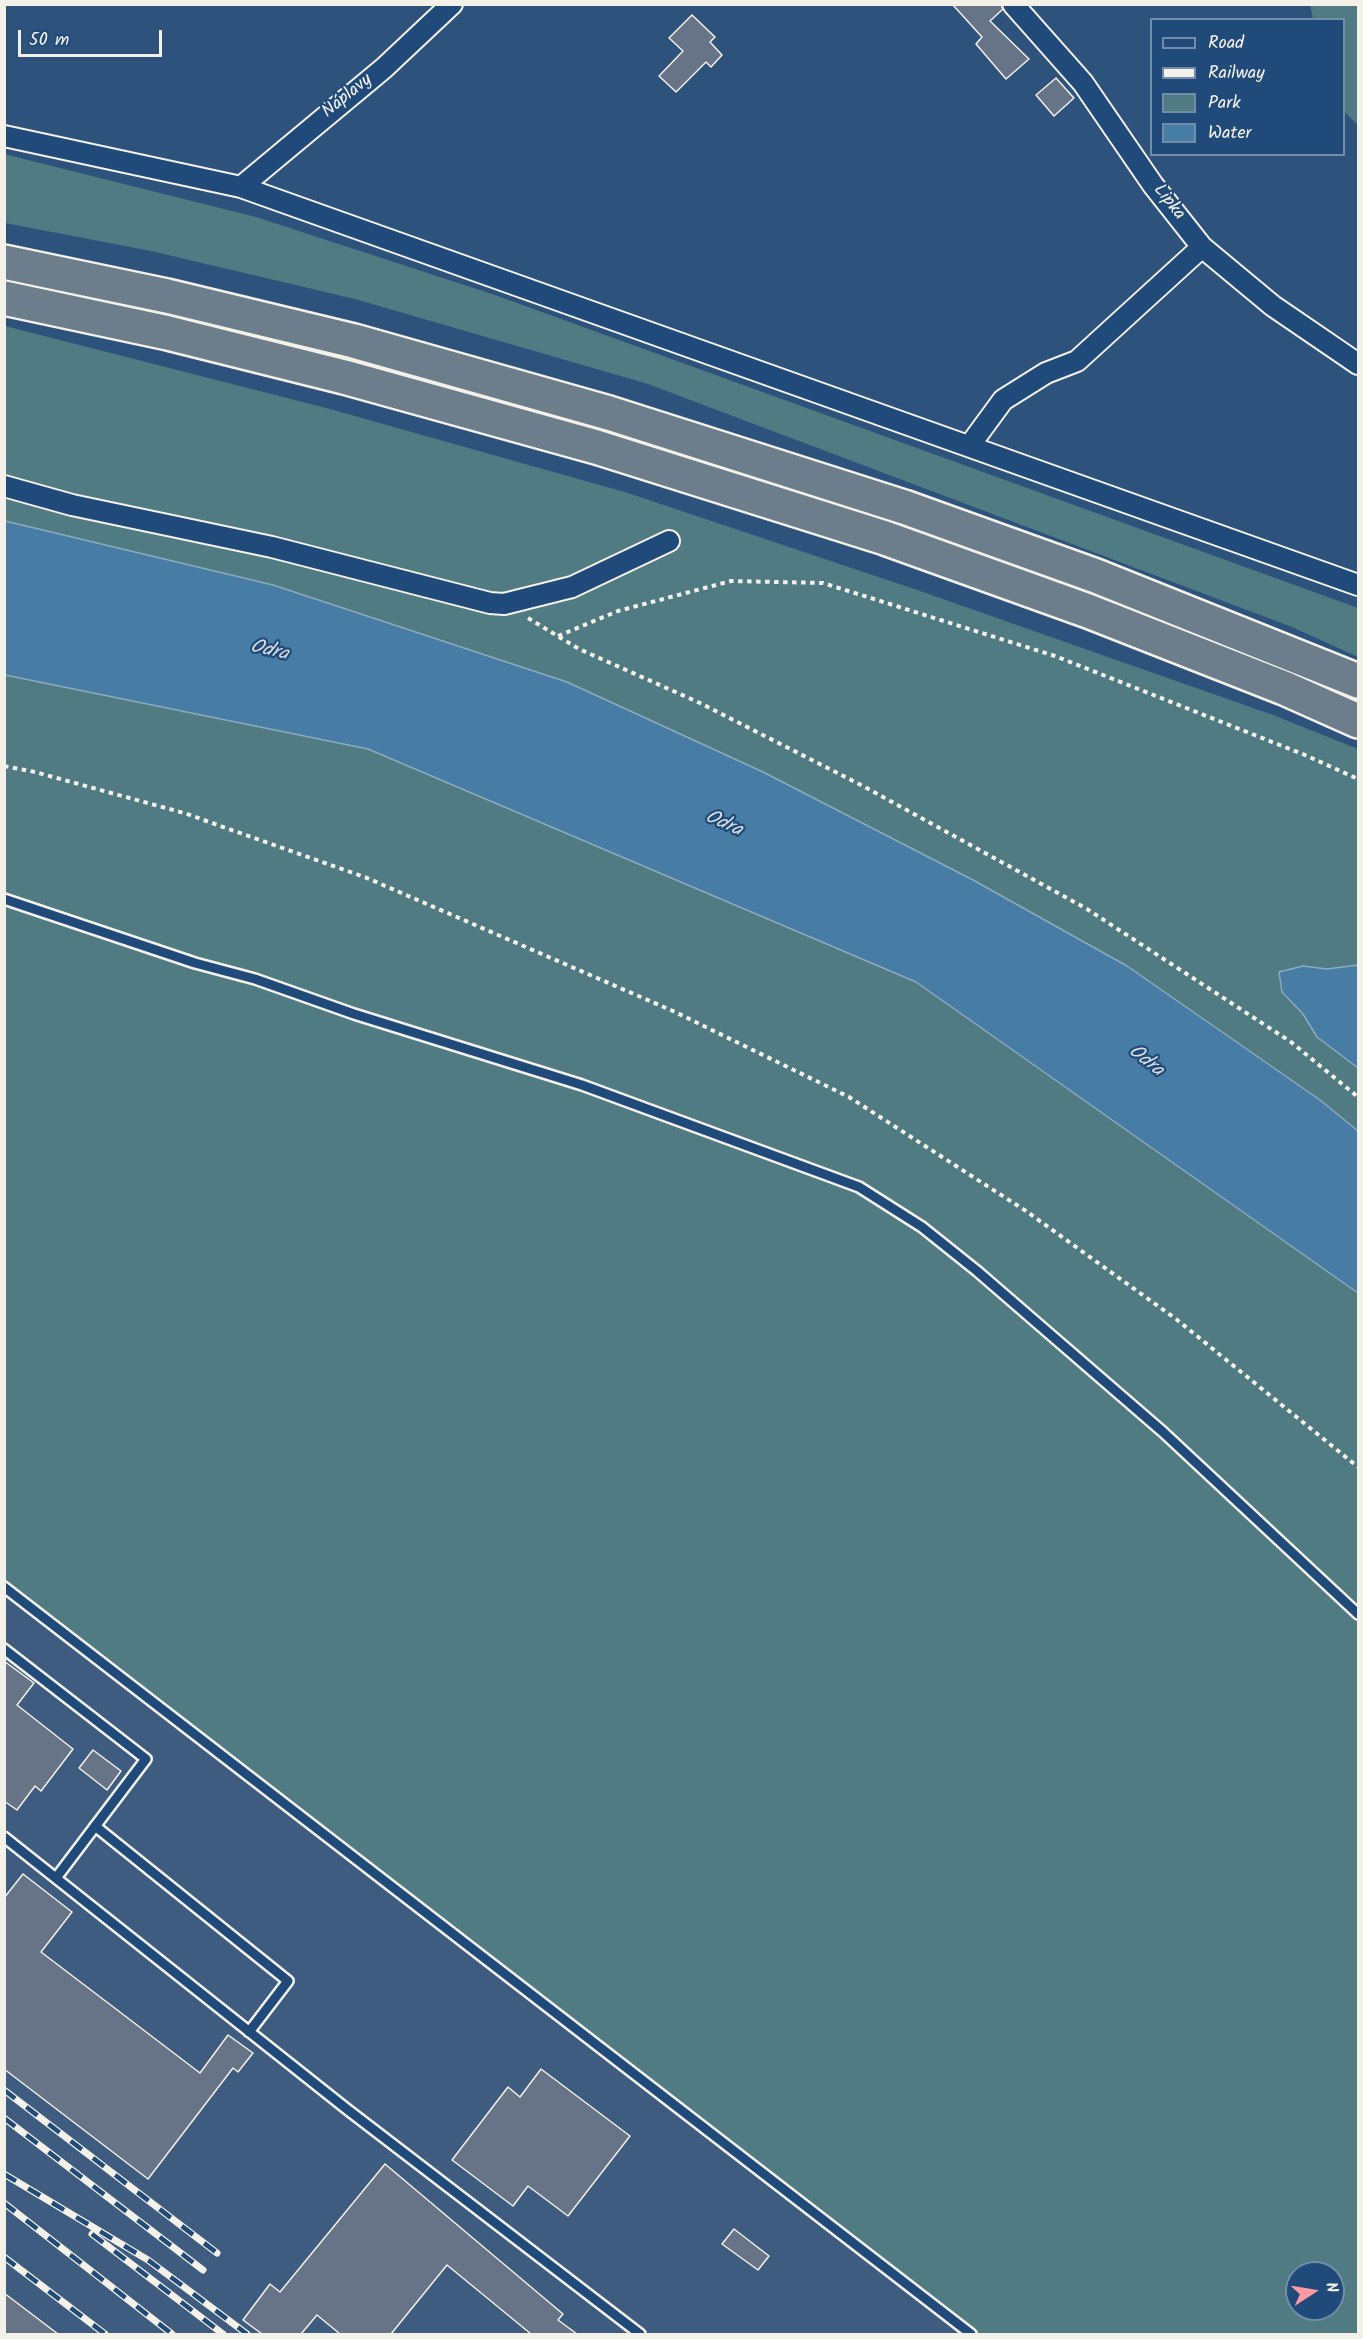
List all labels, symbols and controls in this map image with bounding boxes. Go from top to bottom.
scale bar [21,18,165,56]
legend [1150,18,1345,156]
text: 50 m [29,26,69,55]
text: Road [1208,29,1244,58]
text: Railway [1208,59,1265,88]
street label: Náplavy [319,70,377,124]
text: Park [1208,89,1241,118]
text: Water [1208,119,1252,148]
street label: Lipka [1147,181,1189,225]
water label: Odra [248,636,290,668]
water label: Odra [701,806,745,844]
water label: Odra [1123,1041,1167,1083]
north arrow [1285,2261,1345,2321]
text: N [1318,2280,1344,2295]

